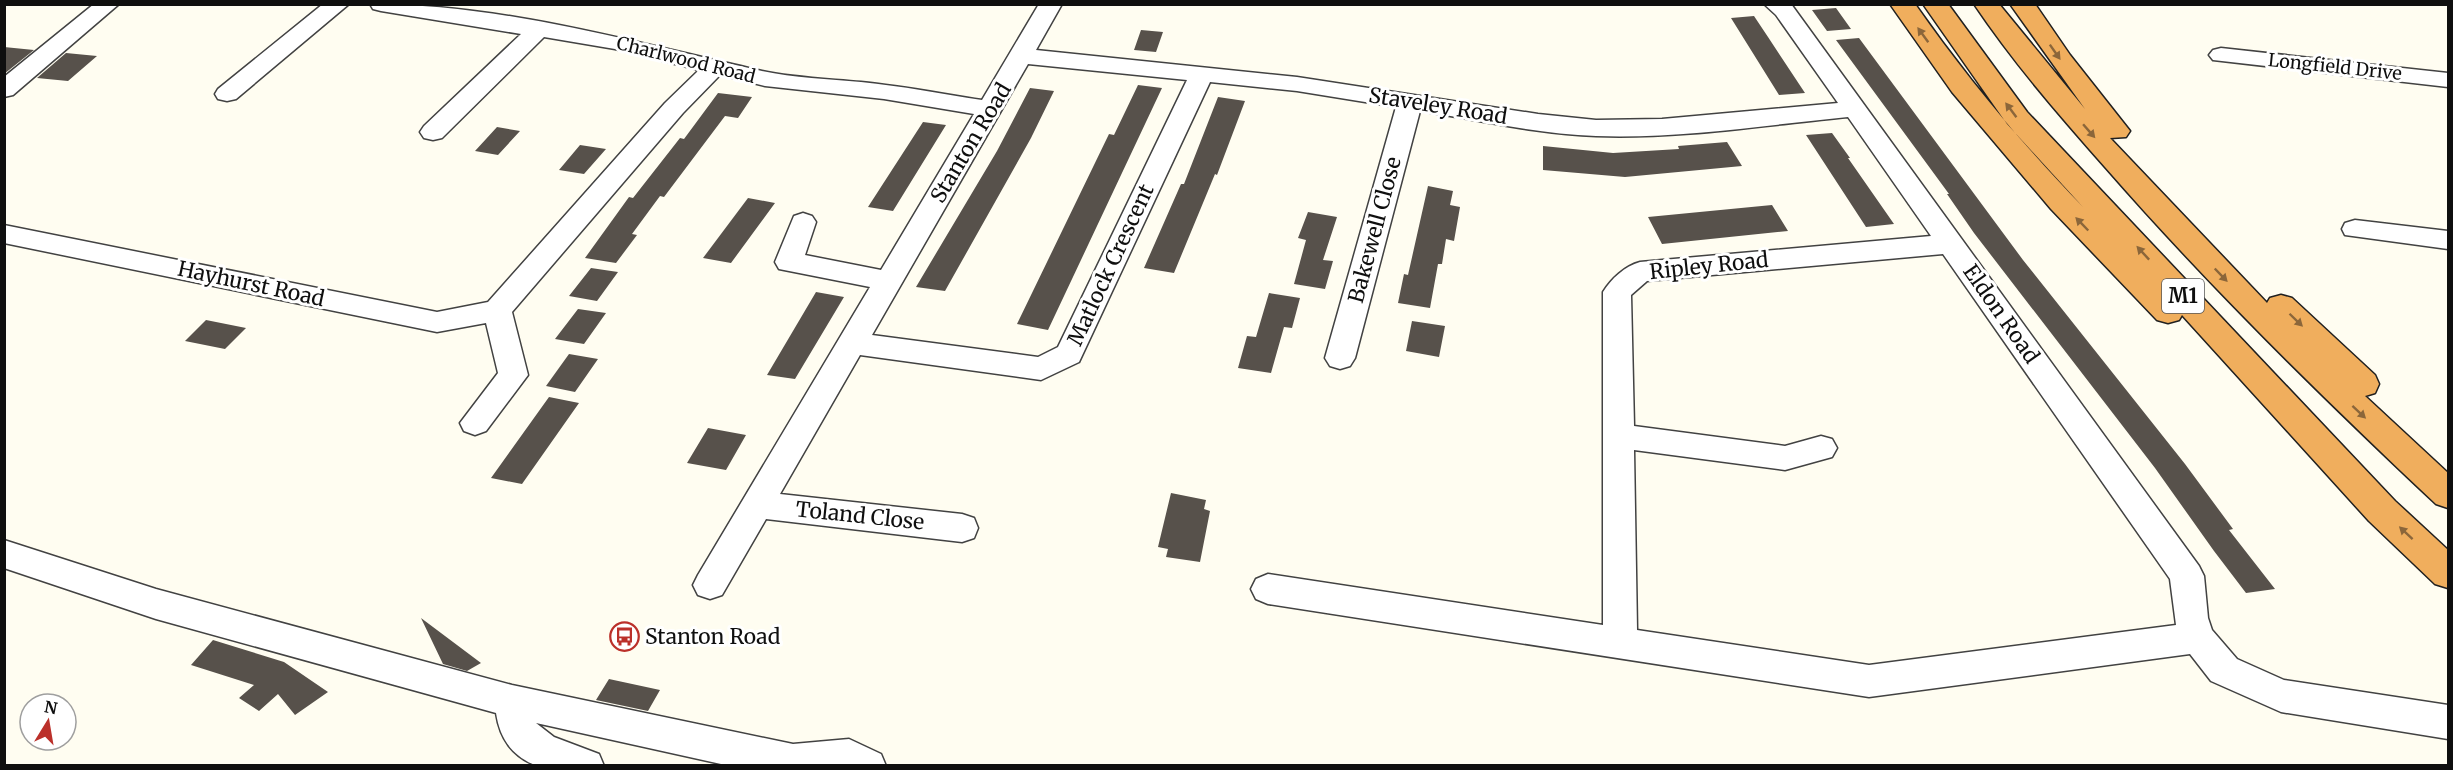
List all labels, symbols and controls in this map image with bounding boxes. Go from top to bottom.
one-way arrow [1917,28,1929,44]
street label: Charlwood Road [614,31,758,88]
one-way arrow [2049,44,2061,60]
street label: Longfield Drive [2267,48,2403,85]
street label: Stanton Road [924,77,1017,208]
street label: Staveley Road [1367,81,1510,130]
one-way arrow [2005,102,2017,118]
one-way arrow [2082,123,2095,138]
street label: Bakewell Close [1342,154,1407,306]
street label: Matlock Crescent [1061,180,1160,350]
one-way arrow [2075,216,2089,231]
street label: Ripley Road [1648,246,1770,285]
one-way arrow [2137,246,2150,261]
street label: Hayhurst Road [175,255,327,312]
street label: Eldon Road [1957,259,2046,369]
one-way arrow [2213,267,2227,281]
road number: M1 [2162,279,2204,313]
one-way arrow [2288,312,2302,326]
one-way arrow [2352,405,2367,419]
street label: Toland Close [794,495,926,536]
one-way arrow [2399,527,2414,540]
bus stop icon: Stanton Road [608,621,640,653]
place label: Stanton Road [645,623,781,650]
north arrow [18,692,78,752]
text: N [43,696,59,718]

